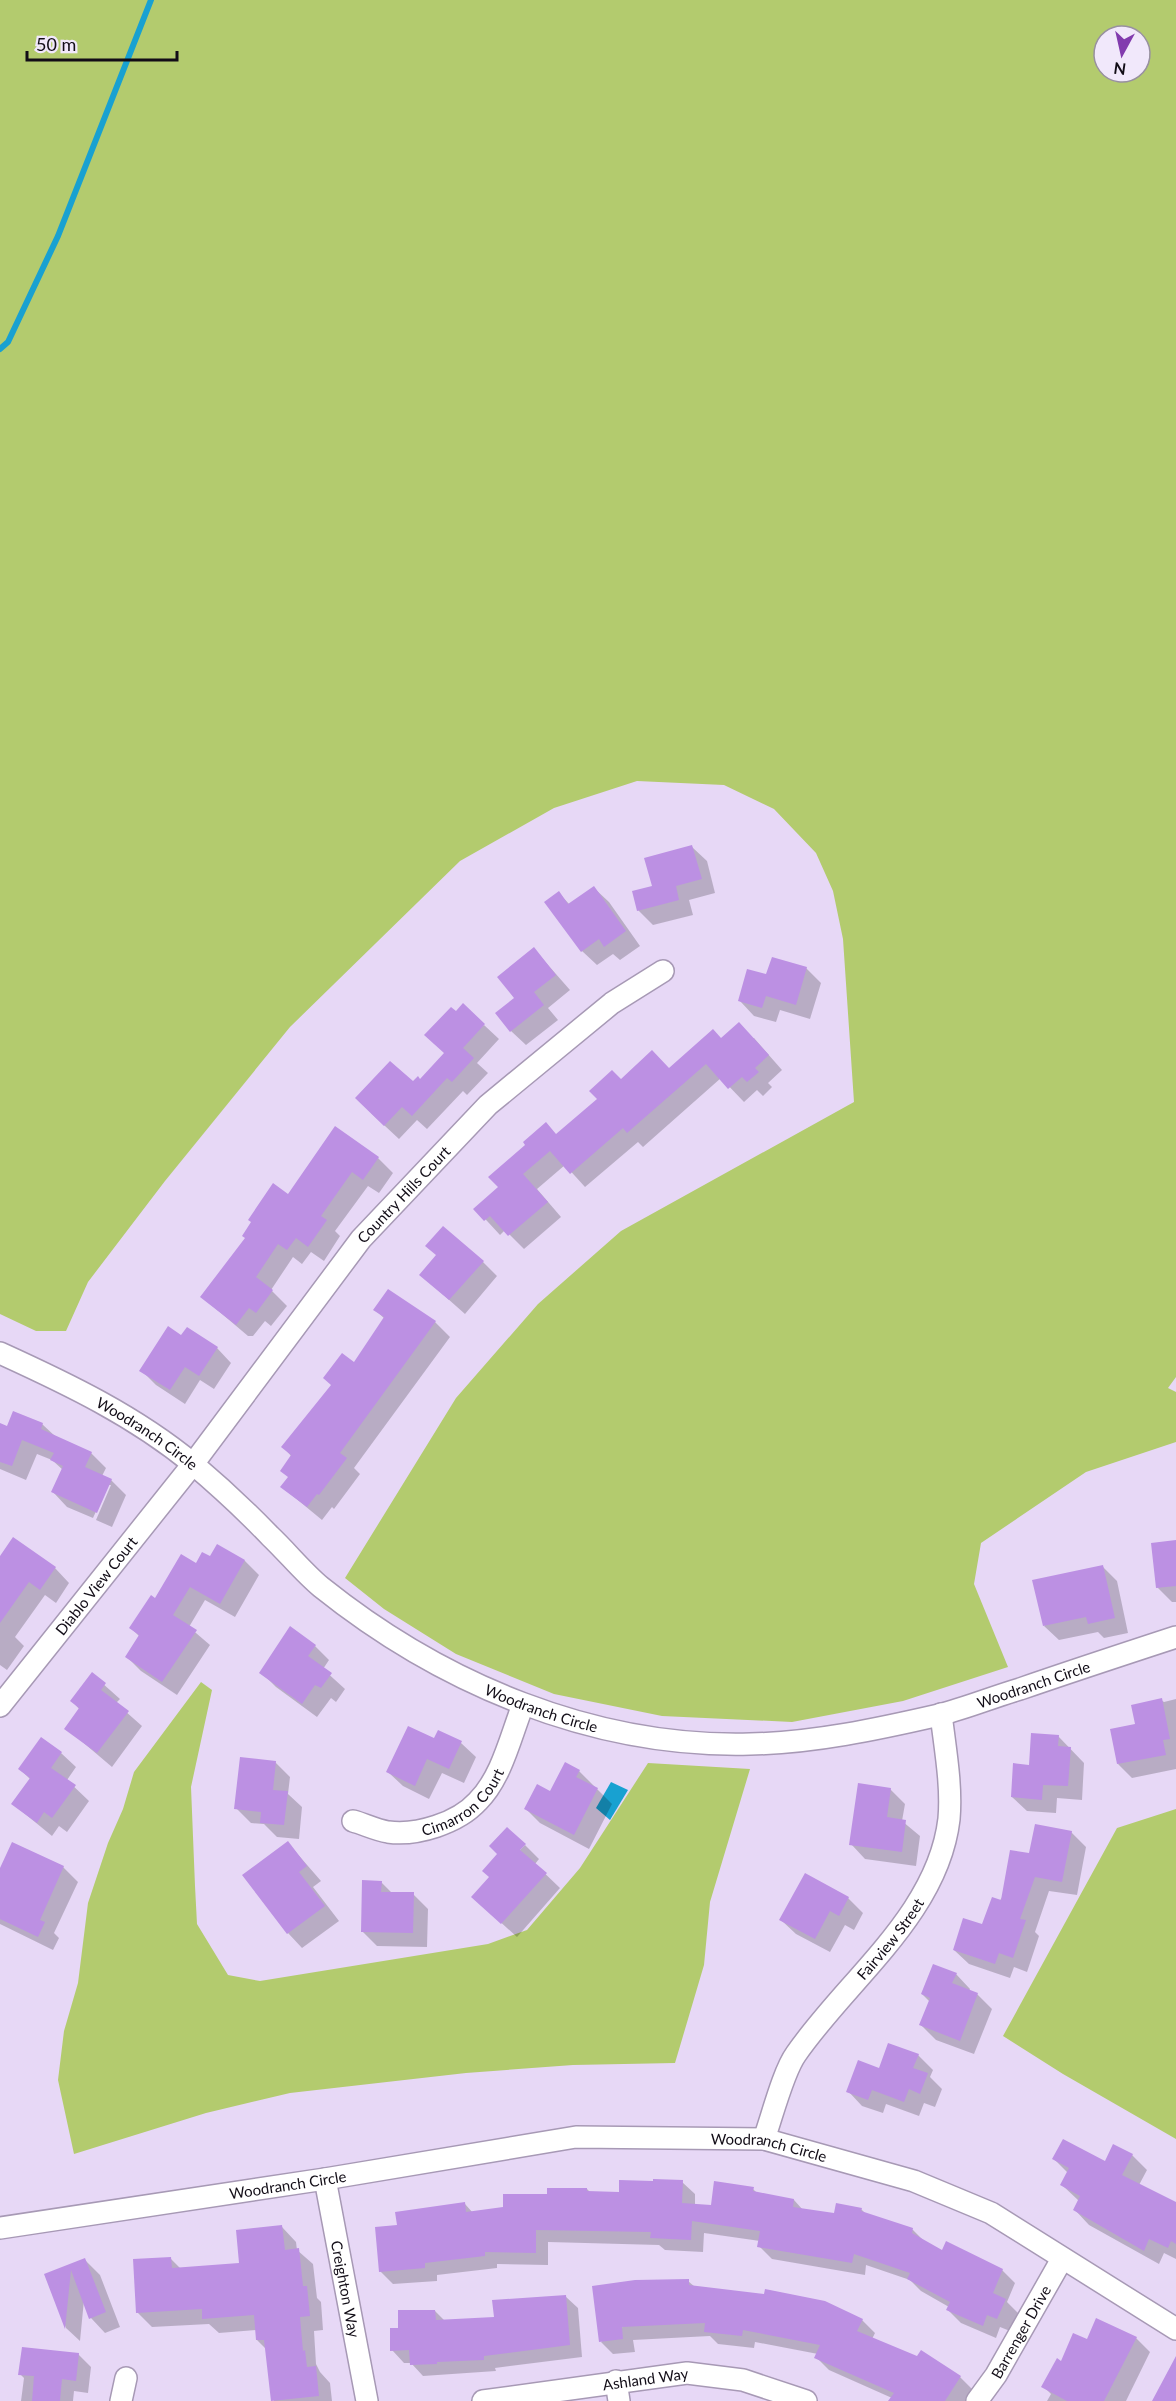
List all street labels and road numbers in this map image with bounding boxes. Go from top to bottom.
street label: Country Hills Court [353,1141,454,1247]
street label: Woodranch Circle [93,1393,202,1473]
street label: Diablo View Court [51,1532,141,1638]
street label: Woodranch Circle [975,1657,1092,1712]
street label: Woodranch Circle [482,1680,600,1736]
street label: Cimarron Court [420,1765,507,1839]
street label: Fairview Street [853,1894,928,1983]
street label: Woodranch Circle [711,2129,829,2165]
street label: Woodranch Circle [228,2167,348,2202]
street label: Creighton Way [328,2239,364,2339]
street label: Barrenger Drive [987,2282,1054,2382]
street label: Ashland Way [602,2364,690,2393]

